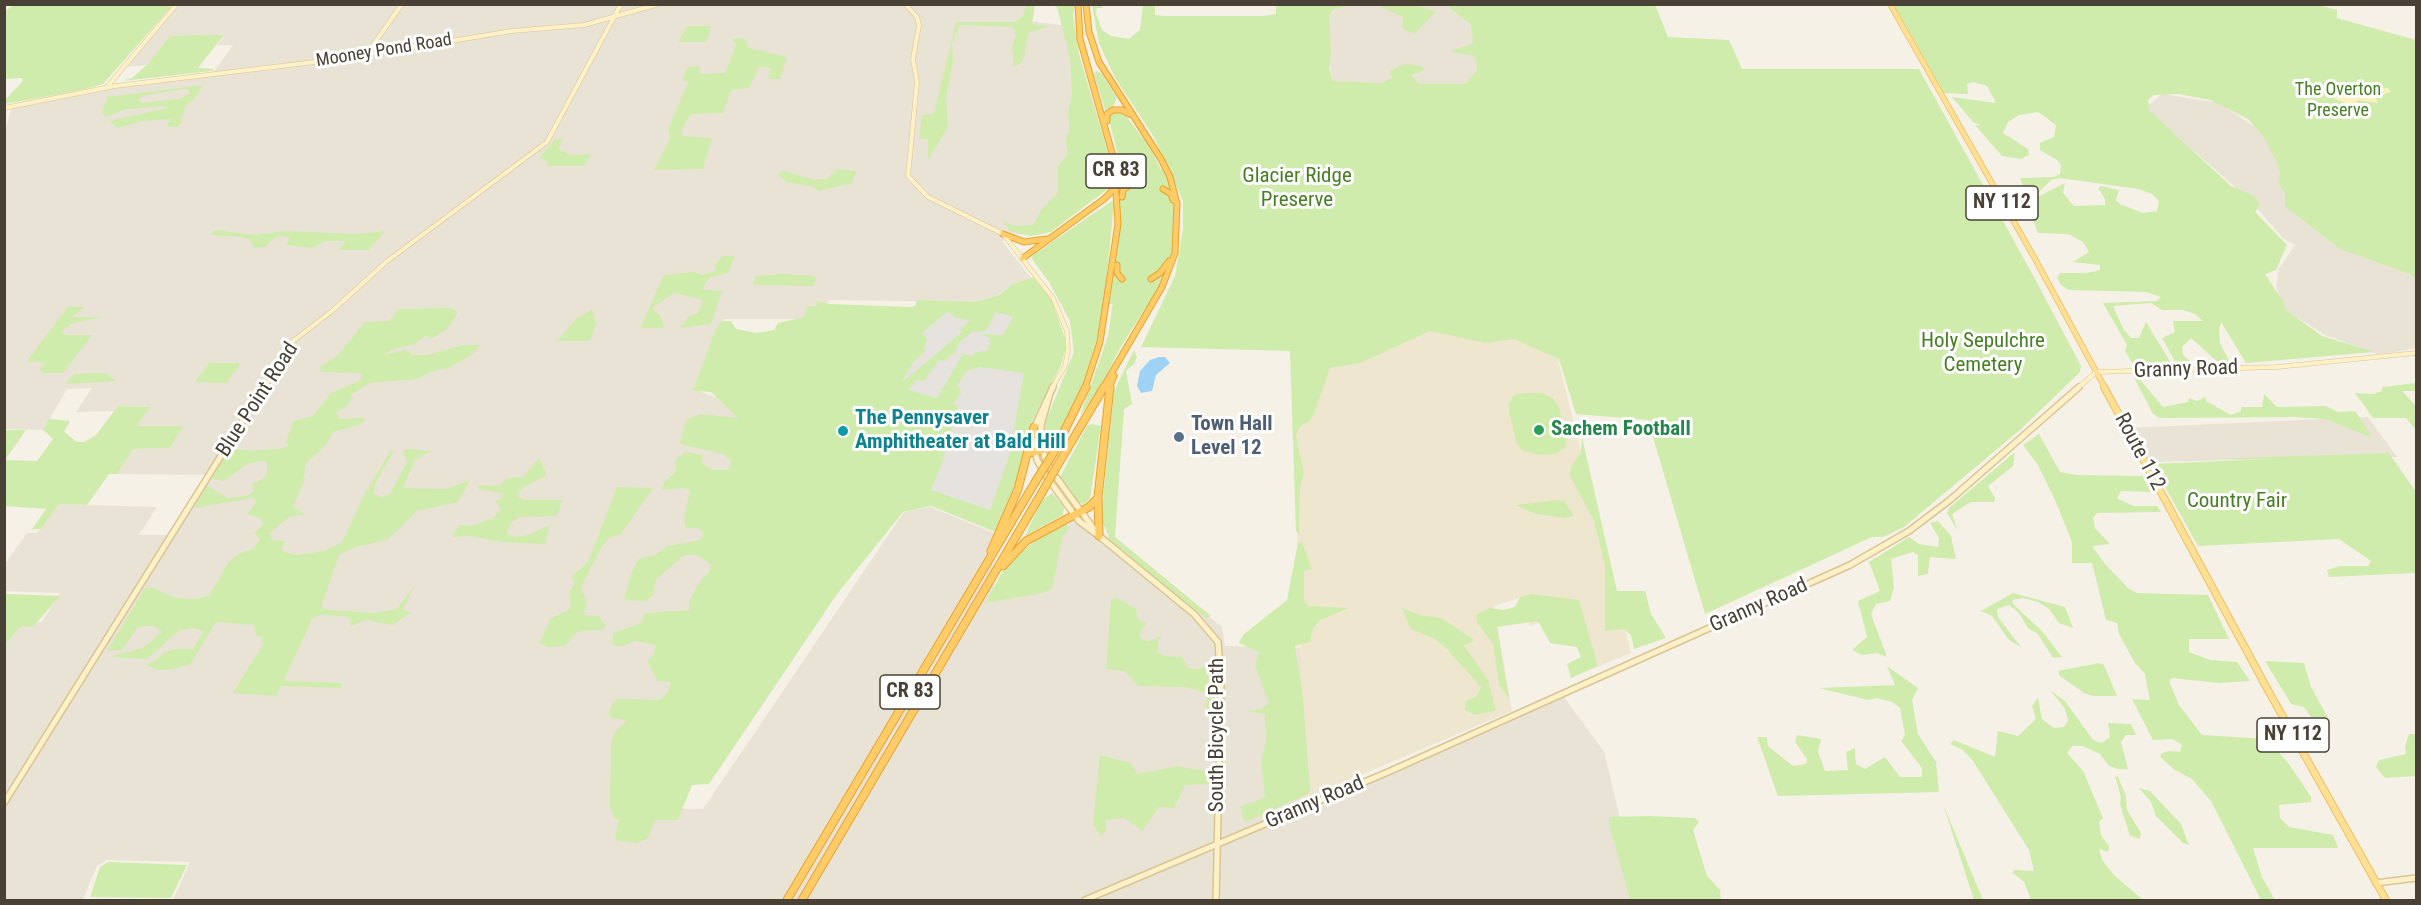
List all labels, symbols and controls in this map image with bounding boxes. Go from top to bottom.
street label: Mooney Pond Road [315,30,453,72]
park label: The Overton Preserve [2295,79,2381,122]
road number: CR 83 [1086,154,1146,188]
park label: Glacier Ridge Preserve [1242,164,1352,214]
road number: NY 112 [1966,186,2038,220]
park label: Holy Sepulchre Cemetery [1921,329,2045,379]
street label: Blue Point Road [212,338,304,462]
street label: Granny Road [2133,356,2239,384]
place label: The Pennysaver Amphitheater at Bald Hill [855,406,1066,456]
street label: Route 112 [2108,409,2170,495]
place label: Town Hall Level 12 [1191,412,1273,462]
place label: Sachem Football [1551,417,1691,443]
marker: Sachem Football [1532,423,1546,437]
marker: The Pennysaver Amphitheater at Bald Hill [836,424,850,438]
marker: Town Hall Level 12 [1172,430,1186,444]
park label: Country Fair [2187,489,2287,515]
street label: Granny Road [1706,573,1812,639]
street label: South Bicycle Path [1205,658,1231,812]
road number: CR 83 [880,675,940,709]
road number: NY 112 [2257,718,2329,752]
street label: Granny Road [1262,771,1368,835]

